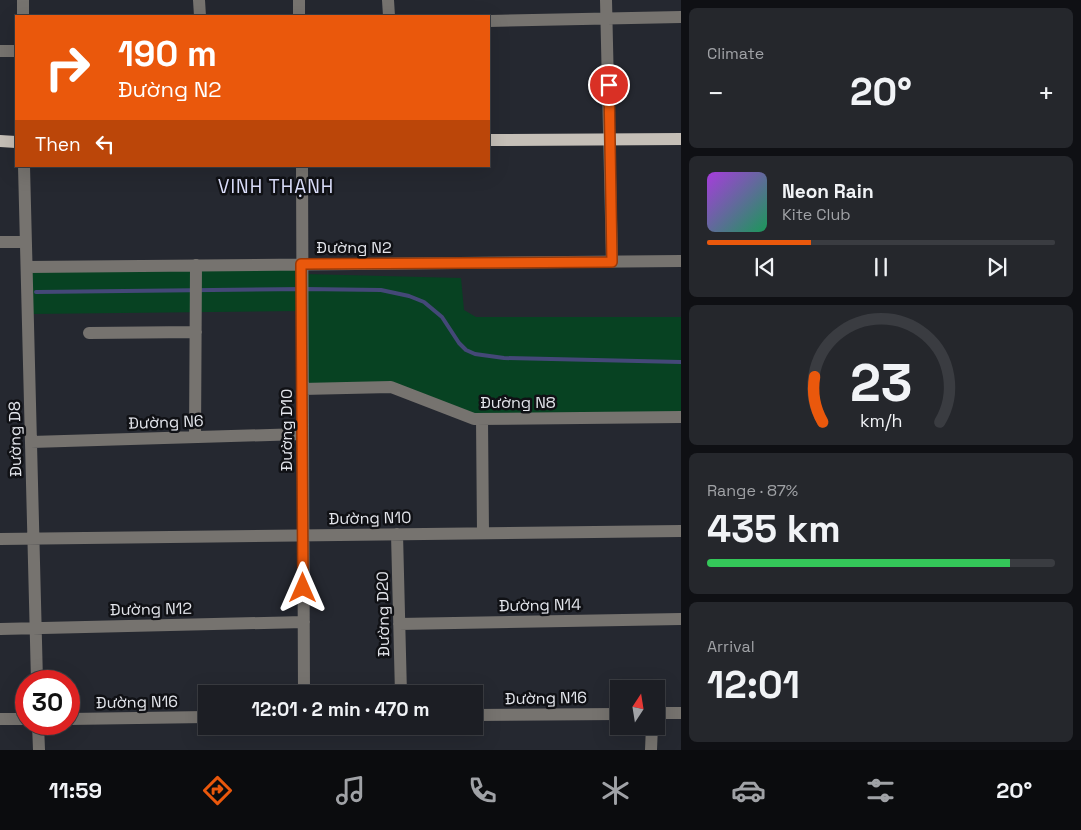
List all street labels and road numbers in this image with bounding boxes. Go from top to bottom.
street label: Đường N2 [316,237,392,258]
street label: Đường D10 [276,389,297,471]
street label: Đường N8 [480,392,556,413]
street label: Đường D8 [4,401,26,477]
street label: Đường N6 [128,410,204,434]
street label: Đường N10 [329,507,411,529]
street label: Đường D20 [372,571,394,657]
street label: Đường N14 [499,594,581,616]
street label: Đường N12 [110,598,192,620]
street label: Đường N16 [505,687,587,709]
street label: Đường N16 [96,691,178,713]

